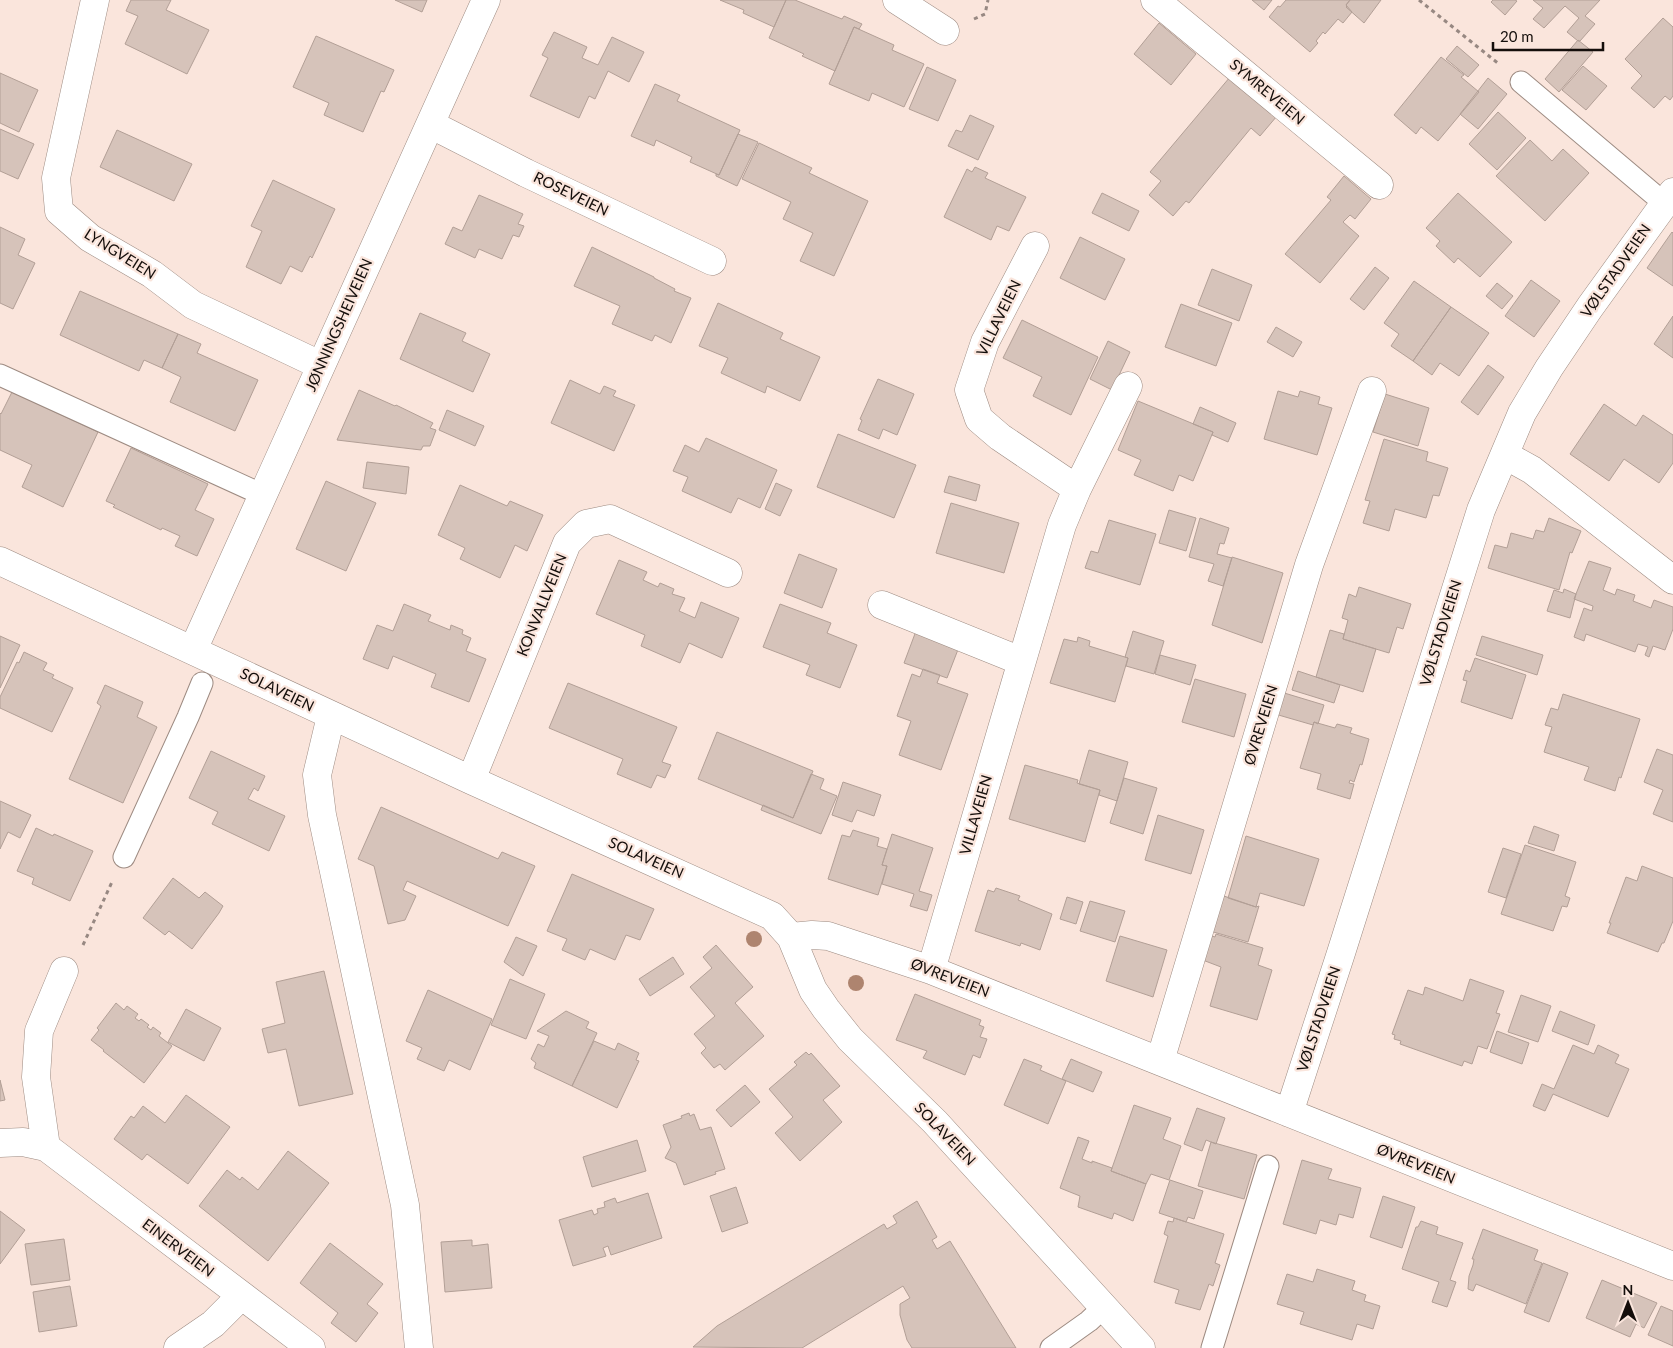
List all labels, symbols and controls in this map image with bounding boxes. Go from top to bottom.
scale bar [1493,20,1603,52]
text: 20 m [1500,27,1534,45]
street label: SYMREVEIEN [1226,55,1309,128]
street label: ROSEVEIEN [531,167,612,219]
street label: VØLSTADVEIEN [1576,220,1654,321]
street label: LYNGVEIEN [81,224,160,282]
street label: JØNNINGSHEIVEIEN [301,255,375,394]
street label: VILLAVEIEN [972,277,1024,358]
street label: KONVALLVEIEN [512,550,570,659]
street label: VØLSTADVEIEN [1415,578,1465,688]
street label: SOLAVEIEN [237,663,317,715]
street label: ØVREVEIEN [1239,682,1281,767]
street label: VILLAVEIEN [955,773,995,857]
street label: SOLAVEIEN [606,833,687,882]
street label: ØVREVEIEN [908,954,992,1000]
street label: VØLSTADVEIEN [1293,964,1344,1074]
street label: SOLAVEIEN [911,1098,980,1168]
street label: ØVREVEIEN [1374,1139,1458,1187]
street label: EINERVEIEN [139,1214,218,1280]
north arrow [1603,1278,1653,1328]
text: N [1623,1281,1633,1298]

